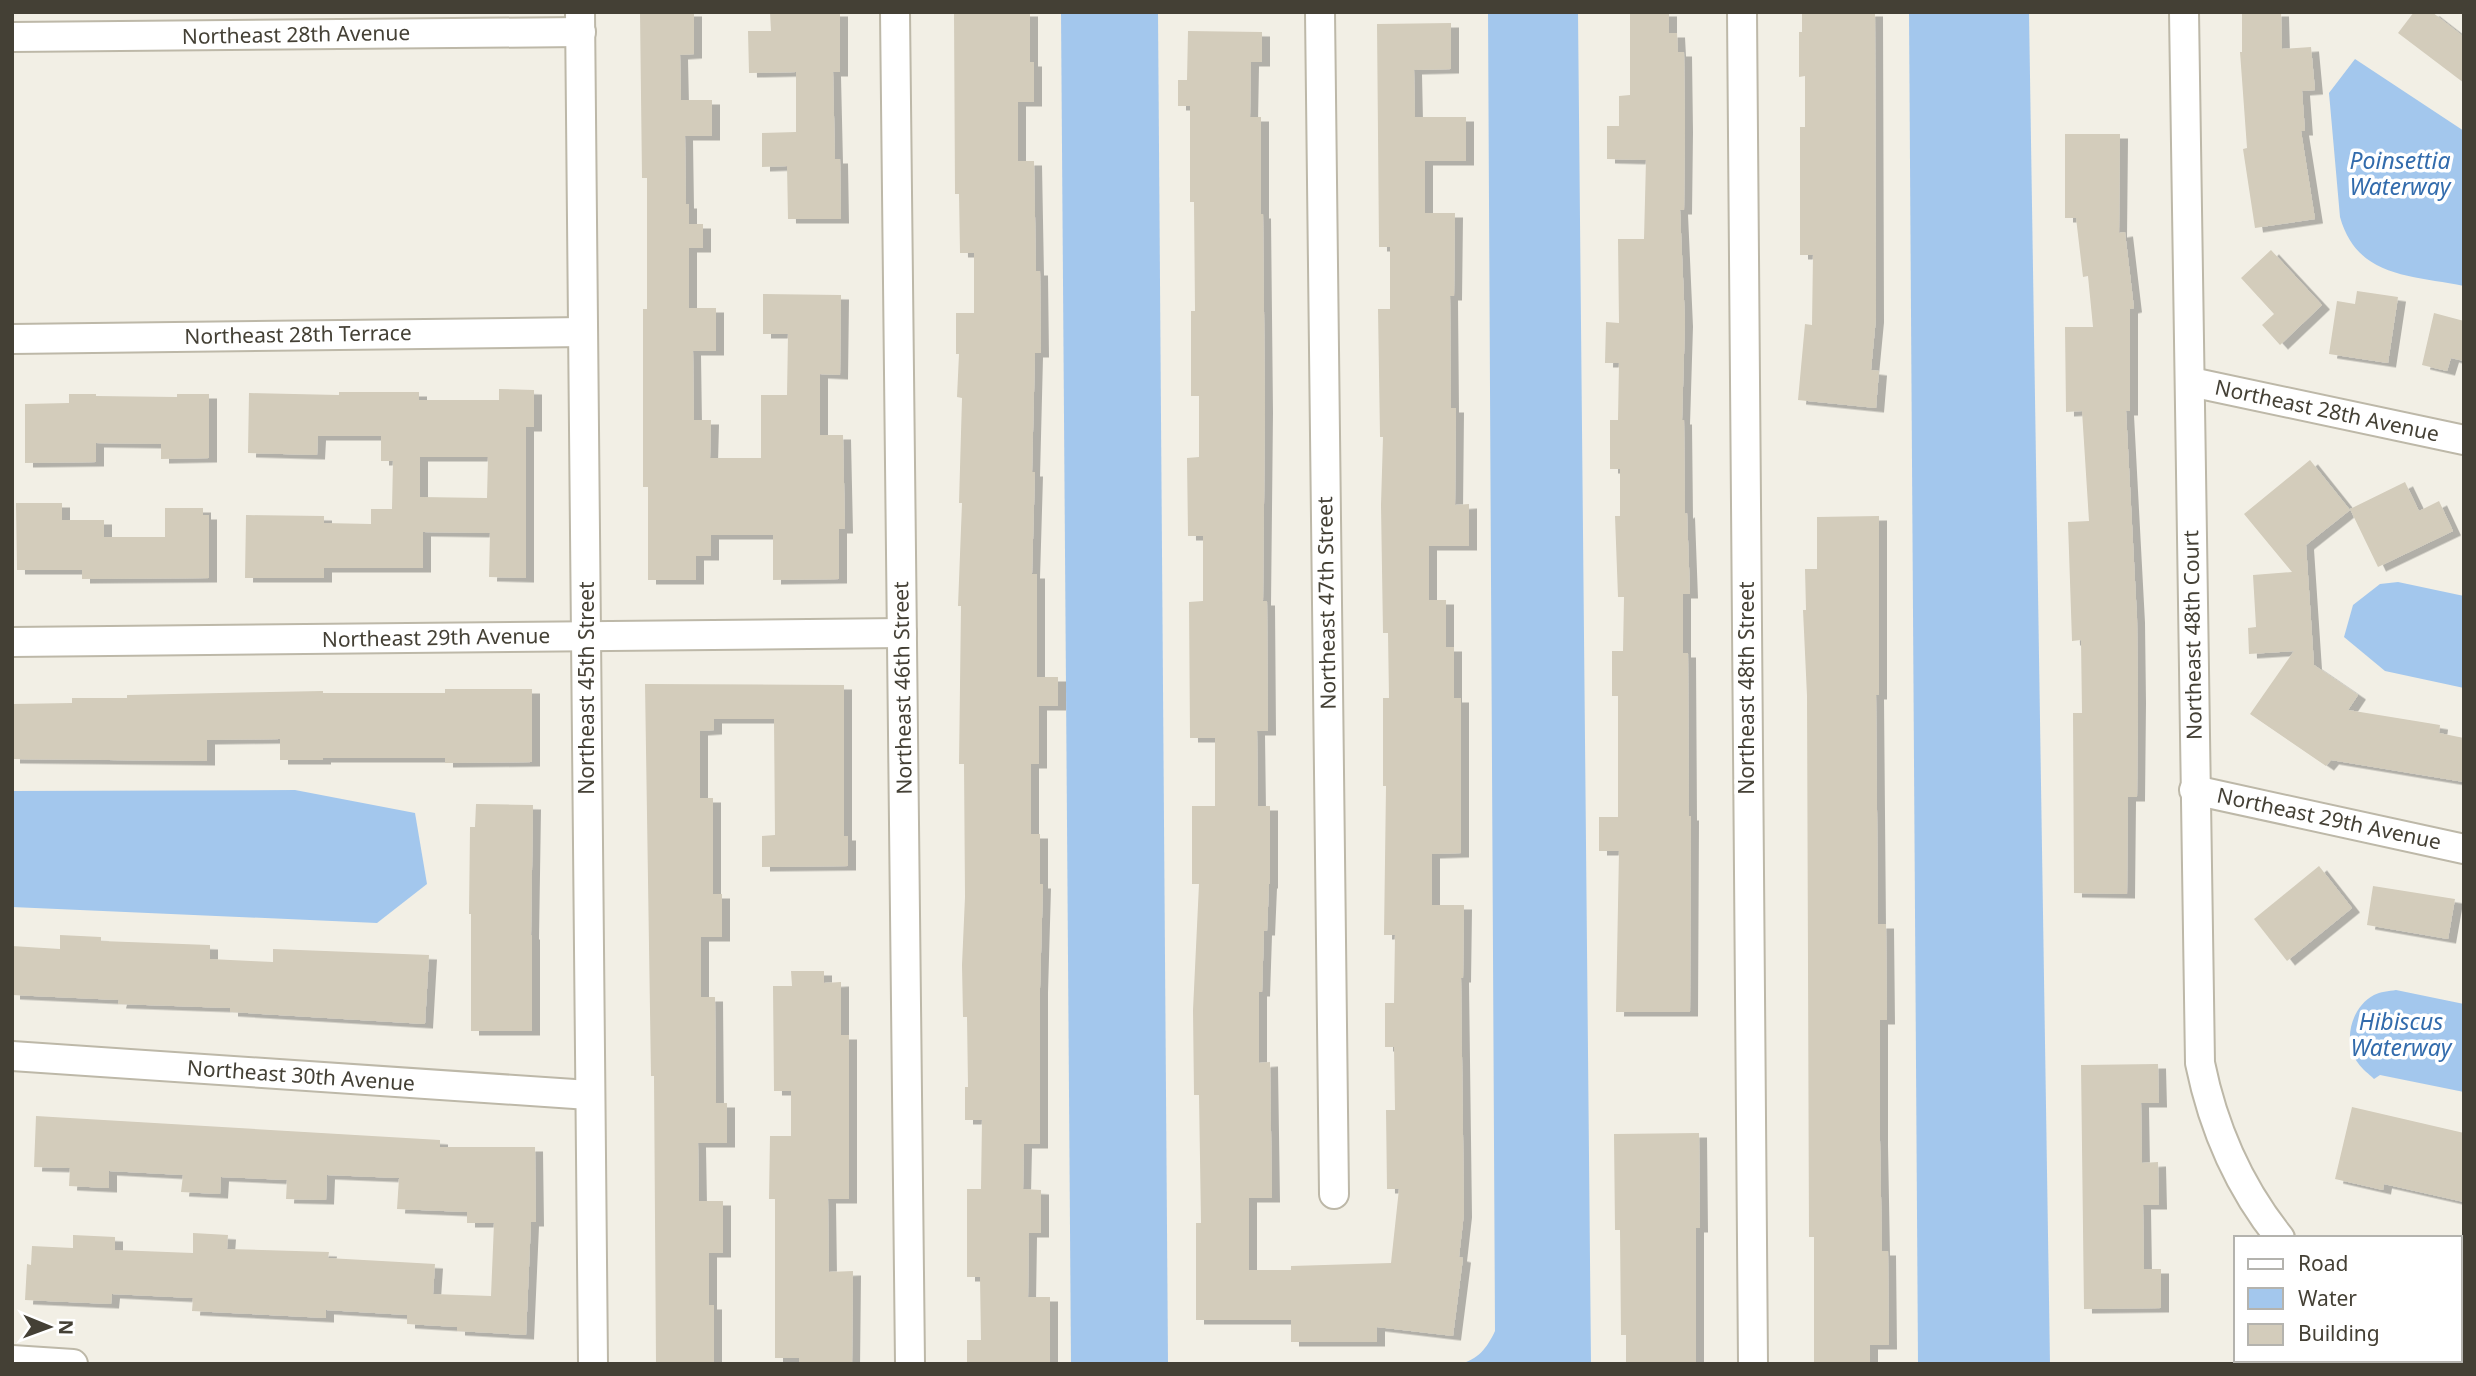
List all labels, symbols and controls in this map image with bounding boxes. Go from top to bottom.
street label: Northeast 28th Avenue [182,18,410,50]
water label: Poinsettia Waterway [2350,144,2452,202]
street label: Northeast 28th Terrace [184,318,412,350]
street label: Northeast 28th Avenue [2213,373,2442,447]
street label: Northeast 47th Street [1310,496,1342,710]
street label: Northeast 48th Court [2176,529,2208,740]
street label: Northeast 45th Street [572,581,600,795]
street label: Northeast 46th Street [886,581,918,795]
street label: Northeast 48th Street [1732,581,1760,795]
street label: Northeast 29th Avenue [322,621,550,653]
street label: Northeast 29th Avenue [2215,781,2444,855]
water label: Hibiscus Waterway [2351,1005,2453,1063]
street label: Northeast 30th Avenue [186,1053,416,1097]
legend [2234,1236,2462,1362]
text: Road [2298,1249,2348,1277]
text: Water [2298,1284,2357,1312]
north arrow [14,1292,84,1362]
text: N [53,1319,79,1335]
text: Building [2298,1319,2380,1347]

